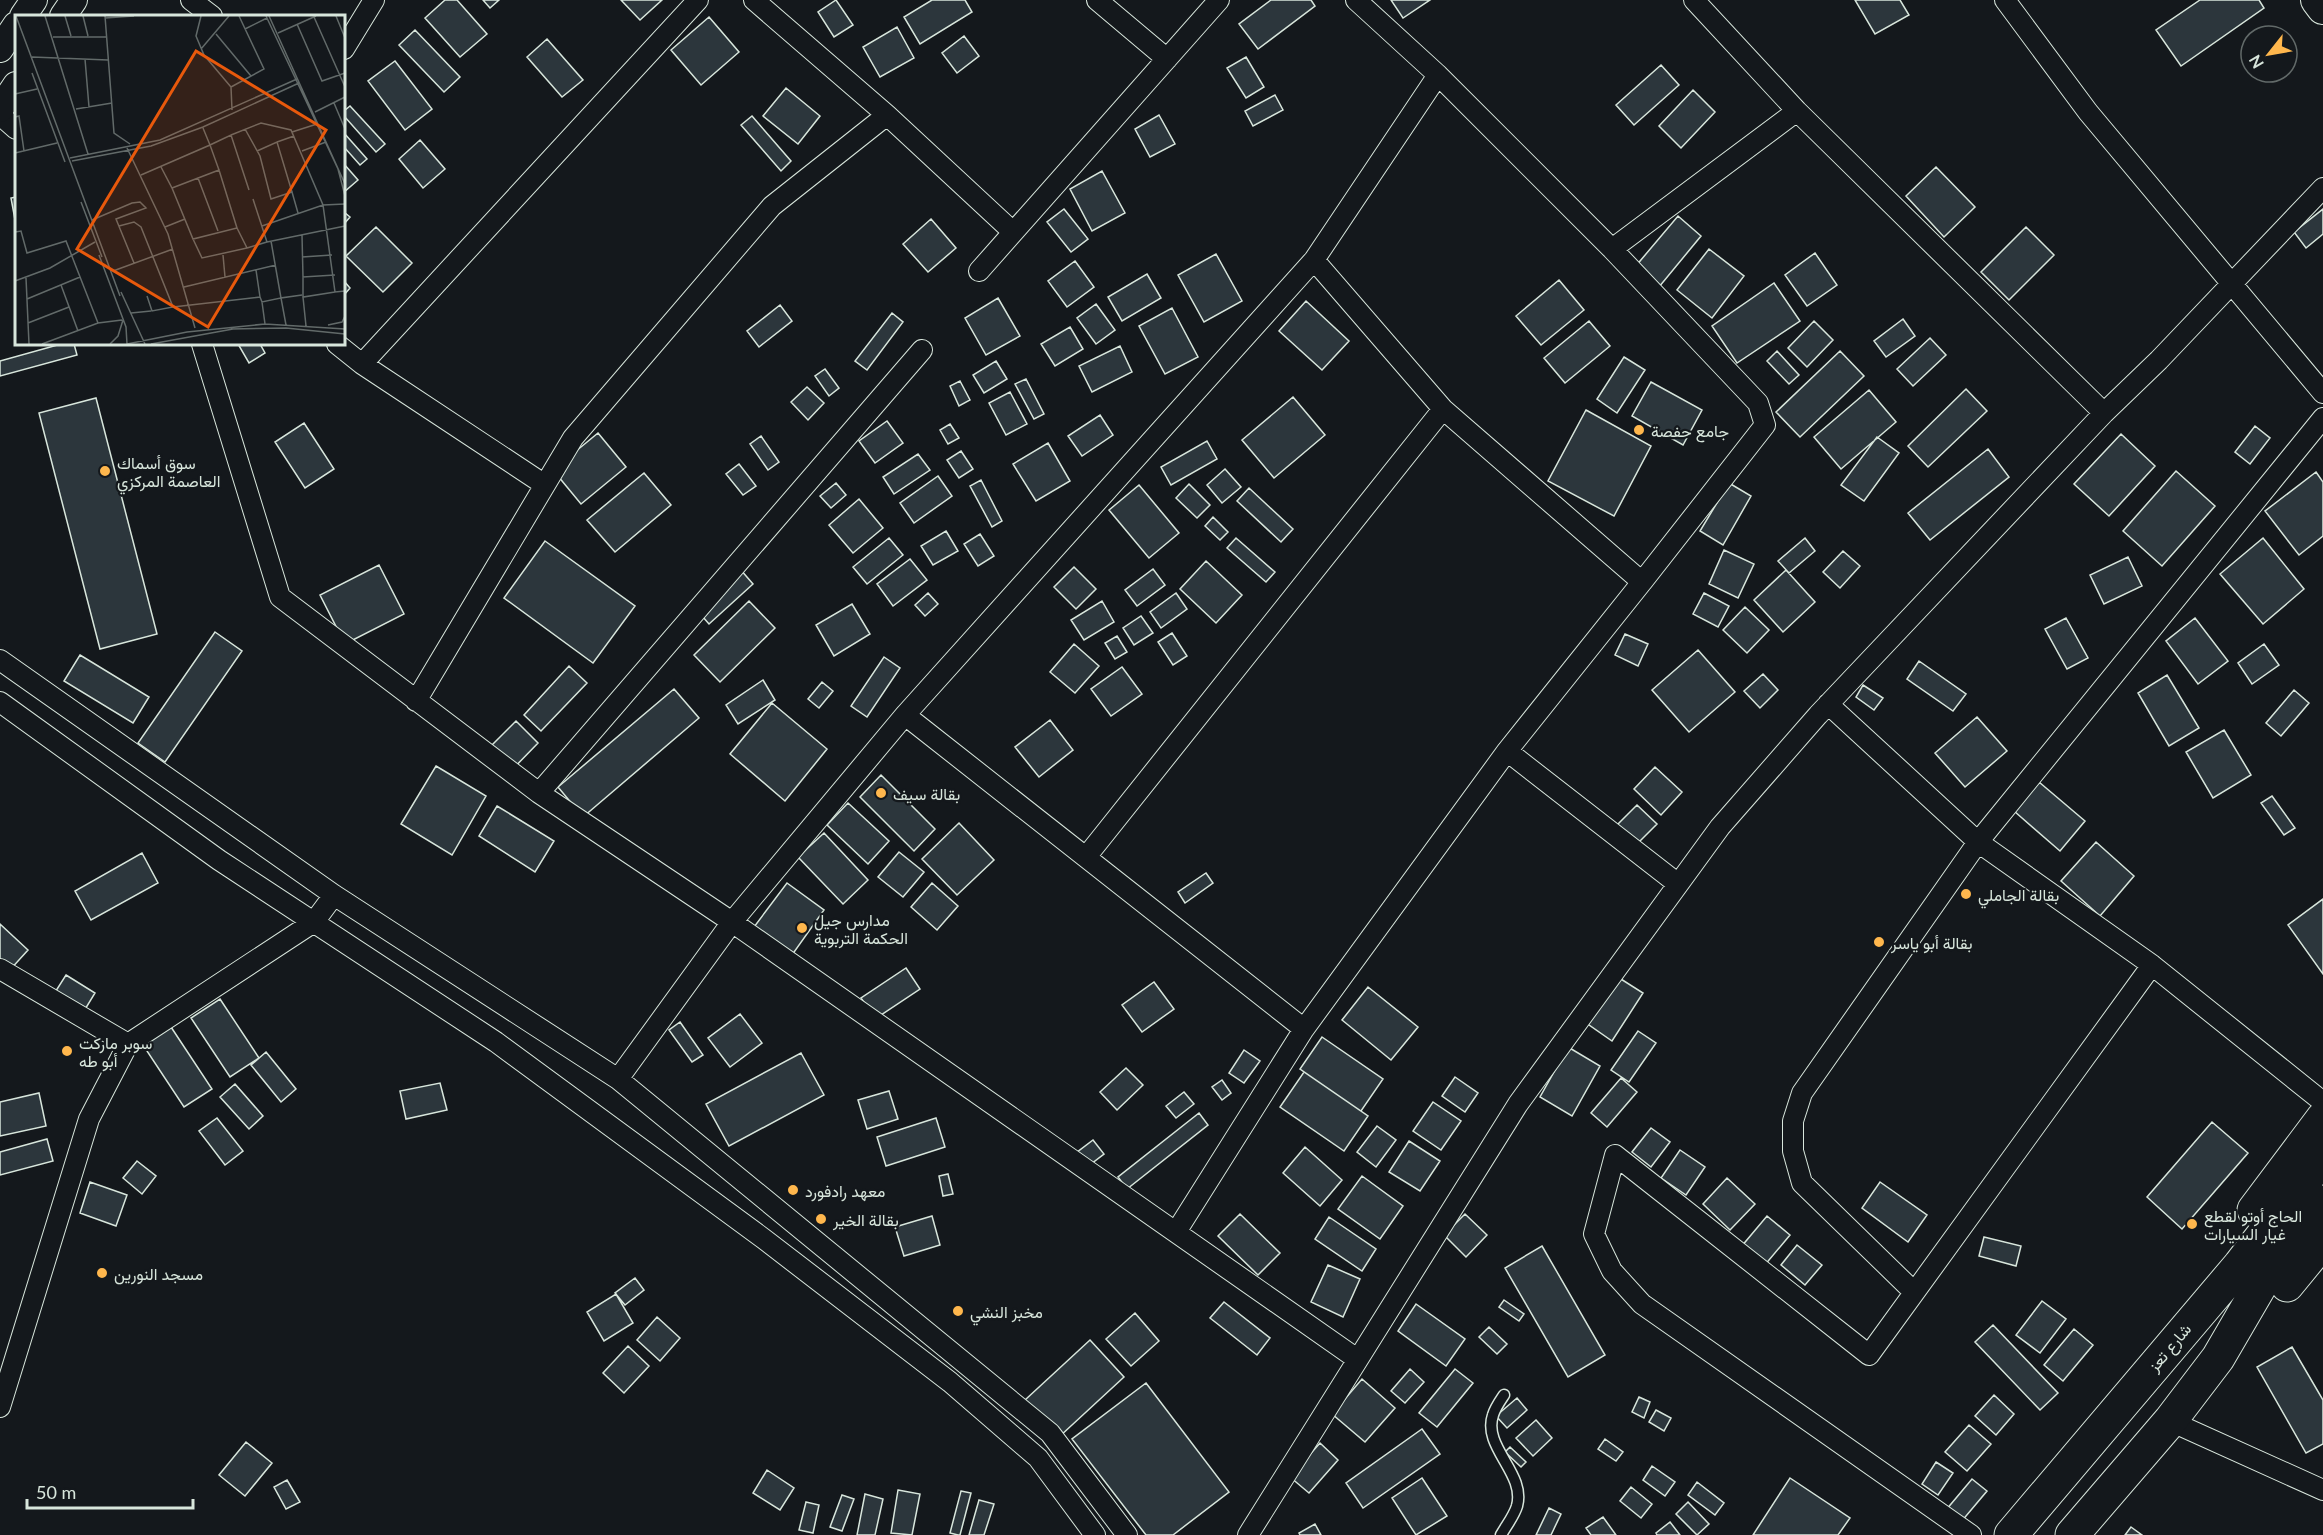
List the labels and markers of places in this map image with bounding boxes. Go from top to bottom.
place label: جامع حفصة [1651,421,1729,443]
marker: جامع حفصة [1632,423,1646,437]
place label: سوق أسماك العاصمة المركزي [117,453,220,495]
marker: سوق أسماك العاصمة المركزي [98,464,112,478]
place label: بقالة سيف [893,784,960,804]
marker: بقالة سيف [874,786,888,800]
place label: بقالة الجاملي [1978,885,2059,909]
marker: بقالة الجاملي [1959,887,1973,901]
place label: مدارس جيل الحكمة التربوية [814,910,908,949]
marker: مدارس جيل الحكمة التربوية [795,921,809,935]
place label: بقالة أبو ياسر [1890,933,1972,954]
marker: بقالة أبو ياسر [1872,935,1886,949]
place label: سوبر ماركت أبو طه [79,1033,152,1072]
marker: سوبر ماركت أبو طه [60,1044,74,1058]
place label: معهد رادفورد [805,1181,885,1202]
marker: معهد رادفورد [786,1183,800,1197]
place label: الحاج أوتو لقطع غيار السيارات [2204,1206,2302,1245]
place label: بقالة الخير [832,1210,899,1231]
marker: بقالة الخير [814,1212,828,1226]
marker: الحاج أوتو لقطع غيار السيارات [2185,1217,2199,1231]
place label: مسجد النورين [114,1264,203,1285]
marker: مسجد النورين [95,1266,109,1280]
place label: مخبز النشي [970,1302,1043,1326]
marker: مخبز النشي [951,1304,965,1318]

